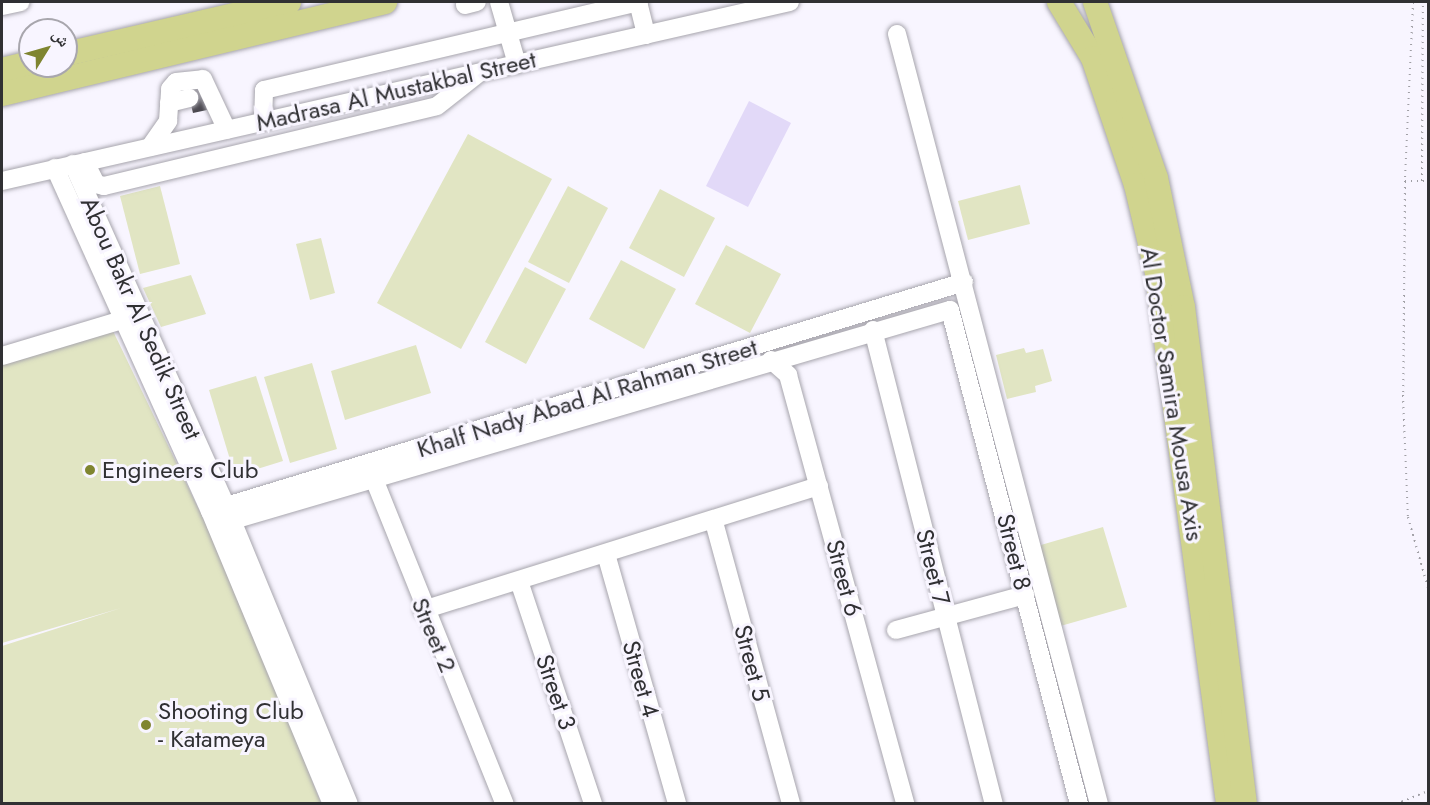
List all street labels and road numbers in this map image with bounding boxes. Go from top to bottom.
street label: Madrasa Al Mustakbal Street [253,45,539,137]
street label: Abou Bakr Al Sedik Street [74,192,208,444]
street label: Al Doctor Samira Mousa Axis [1135,245,1209,543]
street label: Khalf Nady Abad Al Rahman Street [413,332,761,464]
street label: Street 8 [991,511,1037,593]
street label: Street 7 [910,526,956,608]
street label: Street 6 [820,536,868,620]
street label: Street 2 [405,593,463,677]
street label: Street 5 [728,622,776,704]
street label: Street 4 [616,637,666,721]
street label: Street 3 [530,651,582,733]

